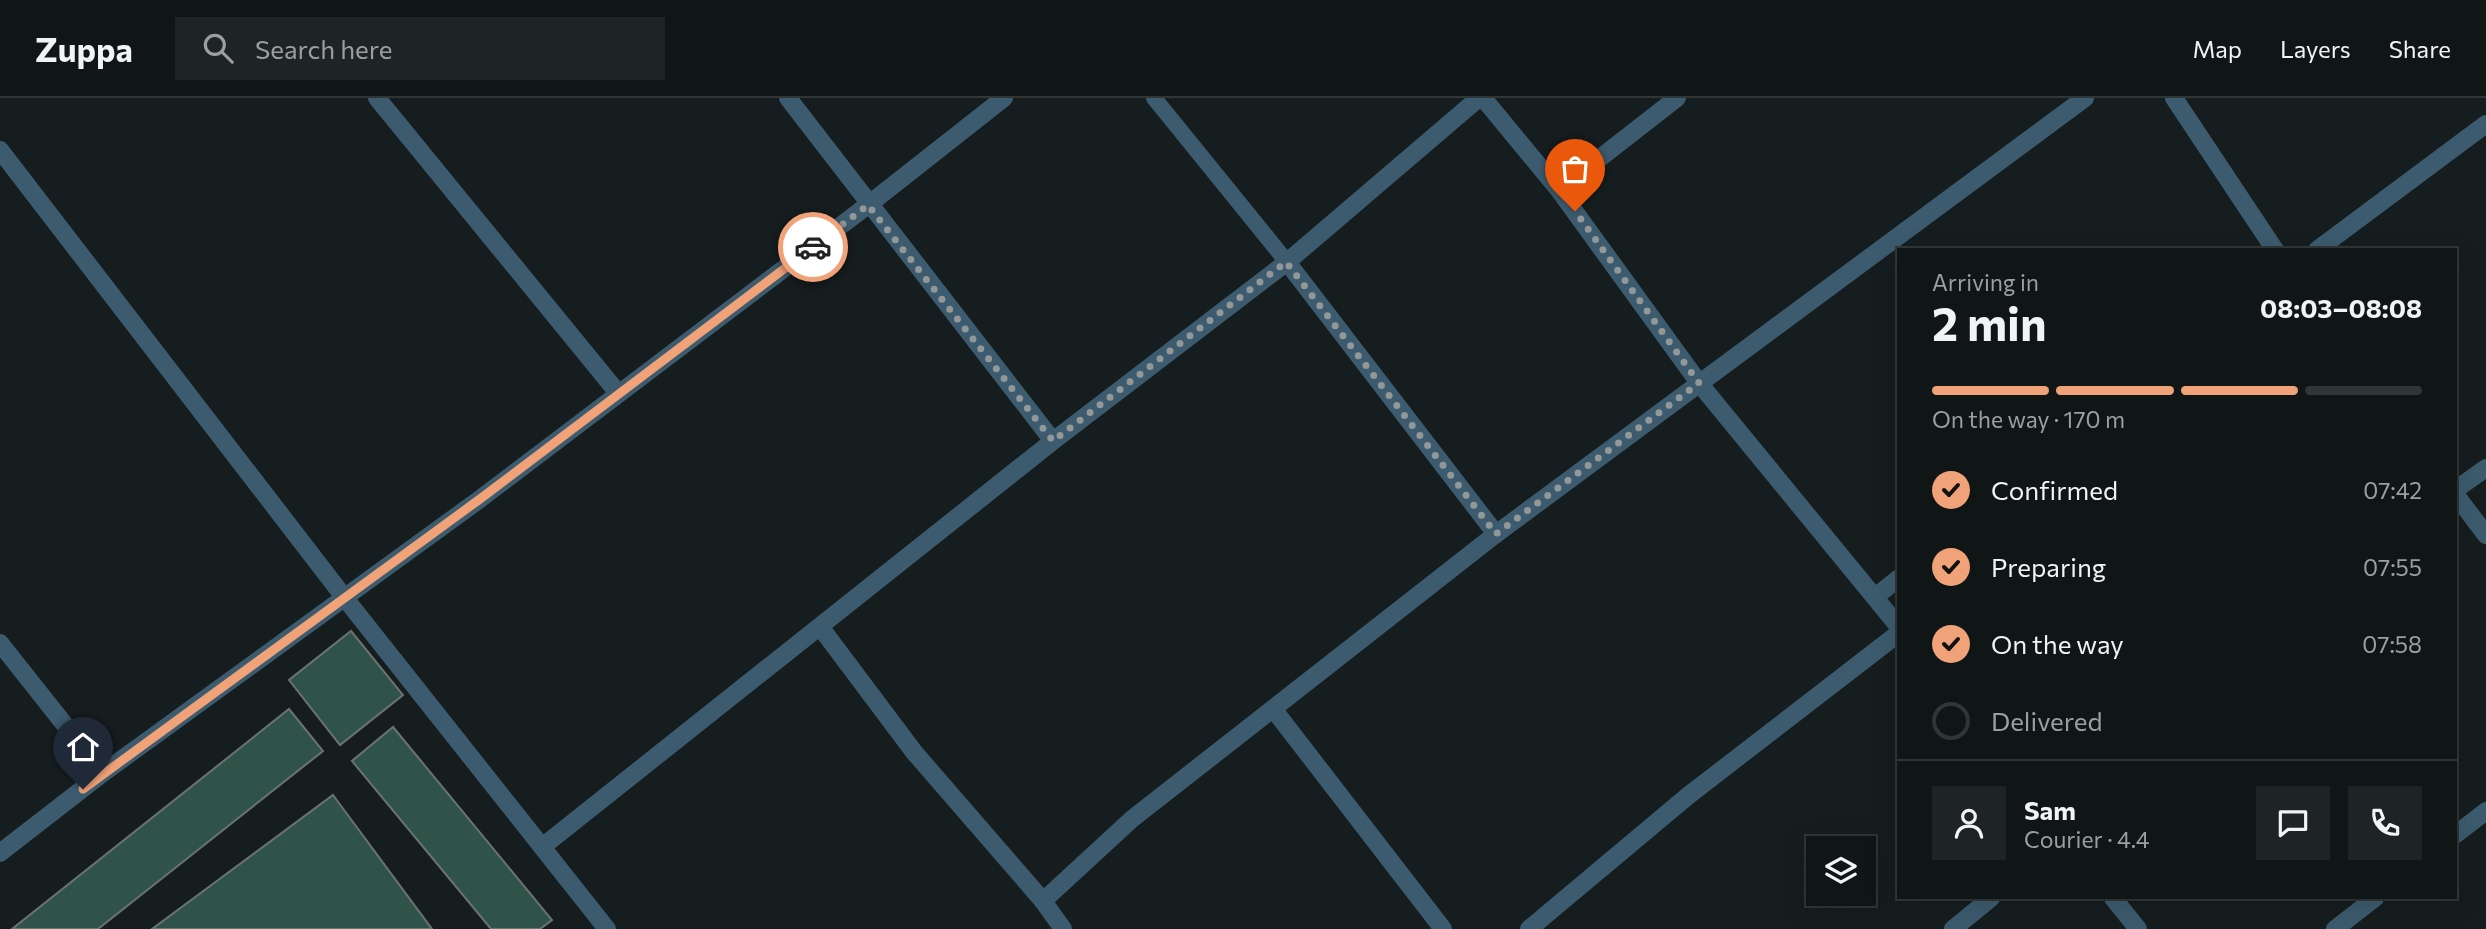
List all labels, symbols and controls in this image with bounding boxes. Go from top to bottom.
search box [175,17,665,80]
text: Zuppa [35,28,133,69]
icon: search [199,29,237,67]
text: Search here [255,33,392,64]
text: Map [2193,34,2242,63]
text: Layers [2280,34,2351,63]
text: Share [2389,34,2451,63]
pin [1545,139,1605,211]
icon: bag [1556,150,1594,188]
courier [778,212,848,282]
icon: car [794,228,832,266]
text: Arriving in [1932,268,2039,296]
text: 08:03–08:08 [2260,292,2422,323]
text: 2 min [1932,294,2047,350]
text: On the way · 170 m [1932,405,2125,433]
icon: check [1932,471,1970,509]
text: Confirmed [1991,474,2118,505]
text: 07:42 [2363,476,2422,504]
icon: check [1932,548,1970,586]
text: Preparing [1991,551,2106,582]
text: 07:55 [2363,553,2422,581]
icon: check [1932,625,1970,663]
text: On the way [1991,628,2124,659]
text: 07:58 [2362,630,2422,658]
text: Delivered [1991,705,2102,736]
pin [53,717,113,789]
icon: home [64,728,102,766]
button: person [1932,786,2006,860]
button: chat [2256,786,2330,860]
button: phone [2348,786,2422,860]
text: Sam [2024,794,2076,825]
text: Courier · 4.4 [2024,825,2150,853]
map controls [1806,836,1876,906]
button: layers [1806,836,1876,906]

